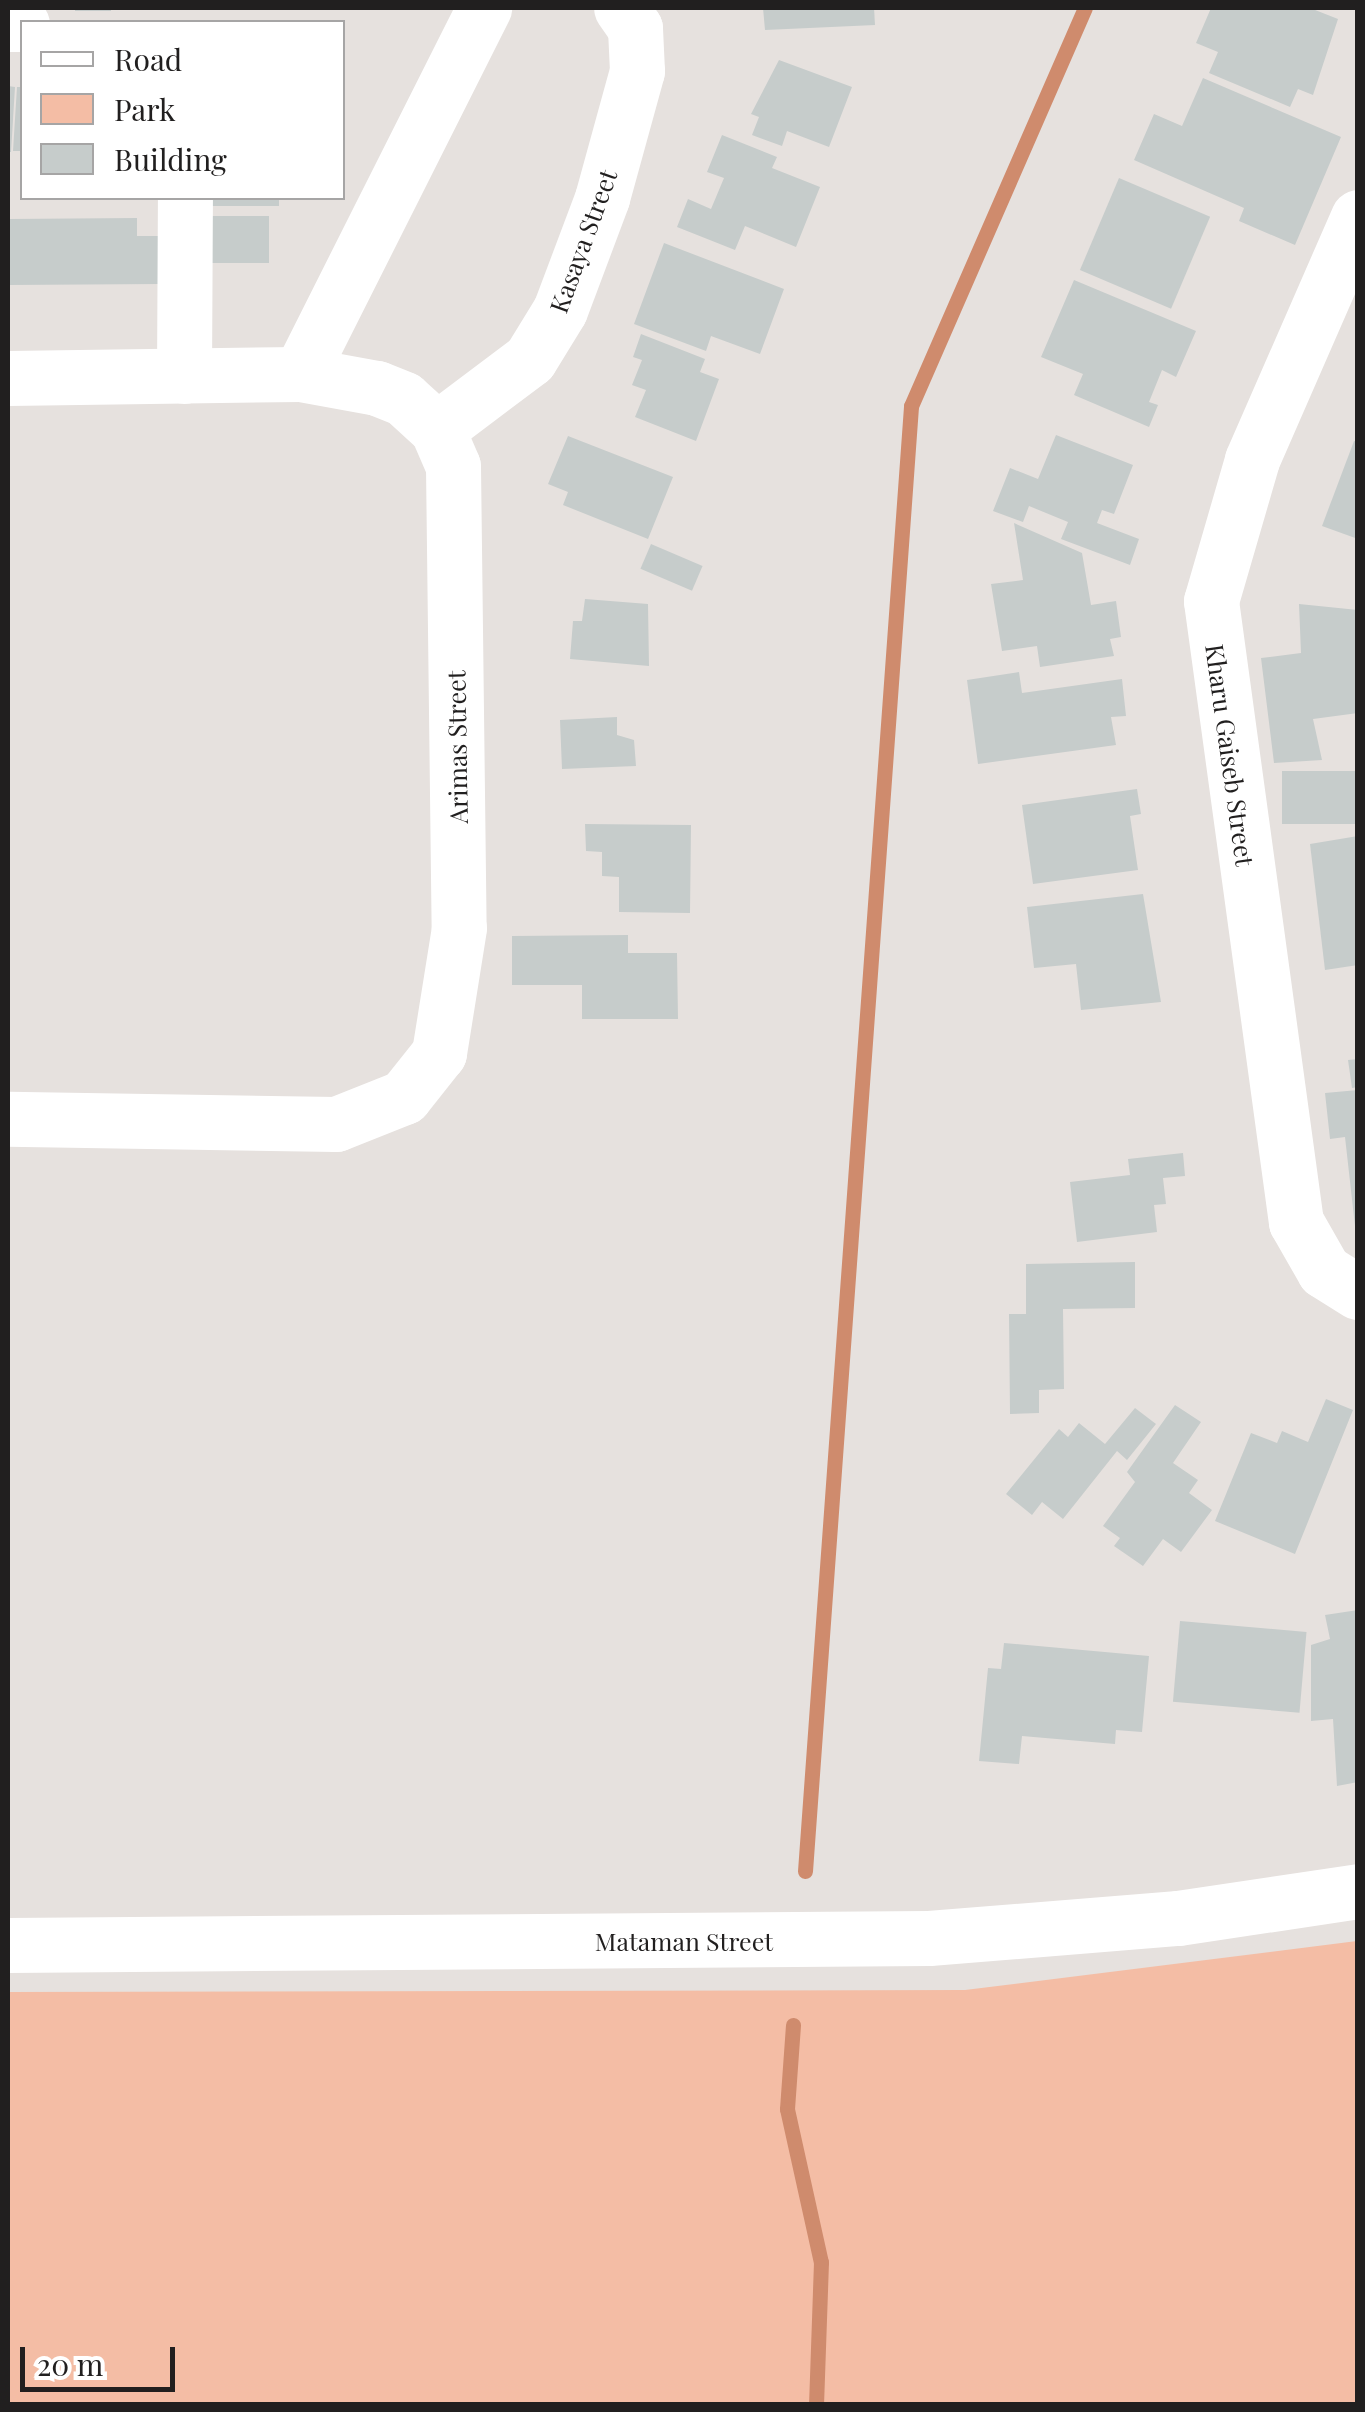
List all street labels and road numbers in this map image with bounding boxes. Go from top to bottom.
street label: Kasaya Street [543,165,623,317]
street label: Kharu Gaiseb Street [1200,642,1260,868]
street label: Arimas Street [441,670,473,824]
street label: Mataman Street [595,1926,773,1956]

